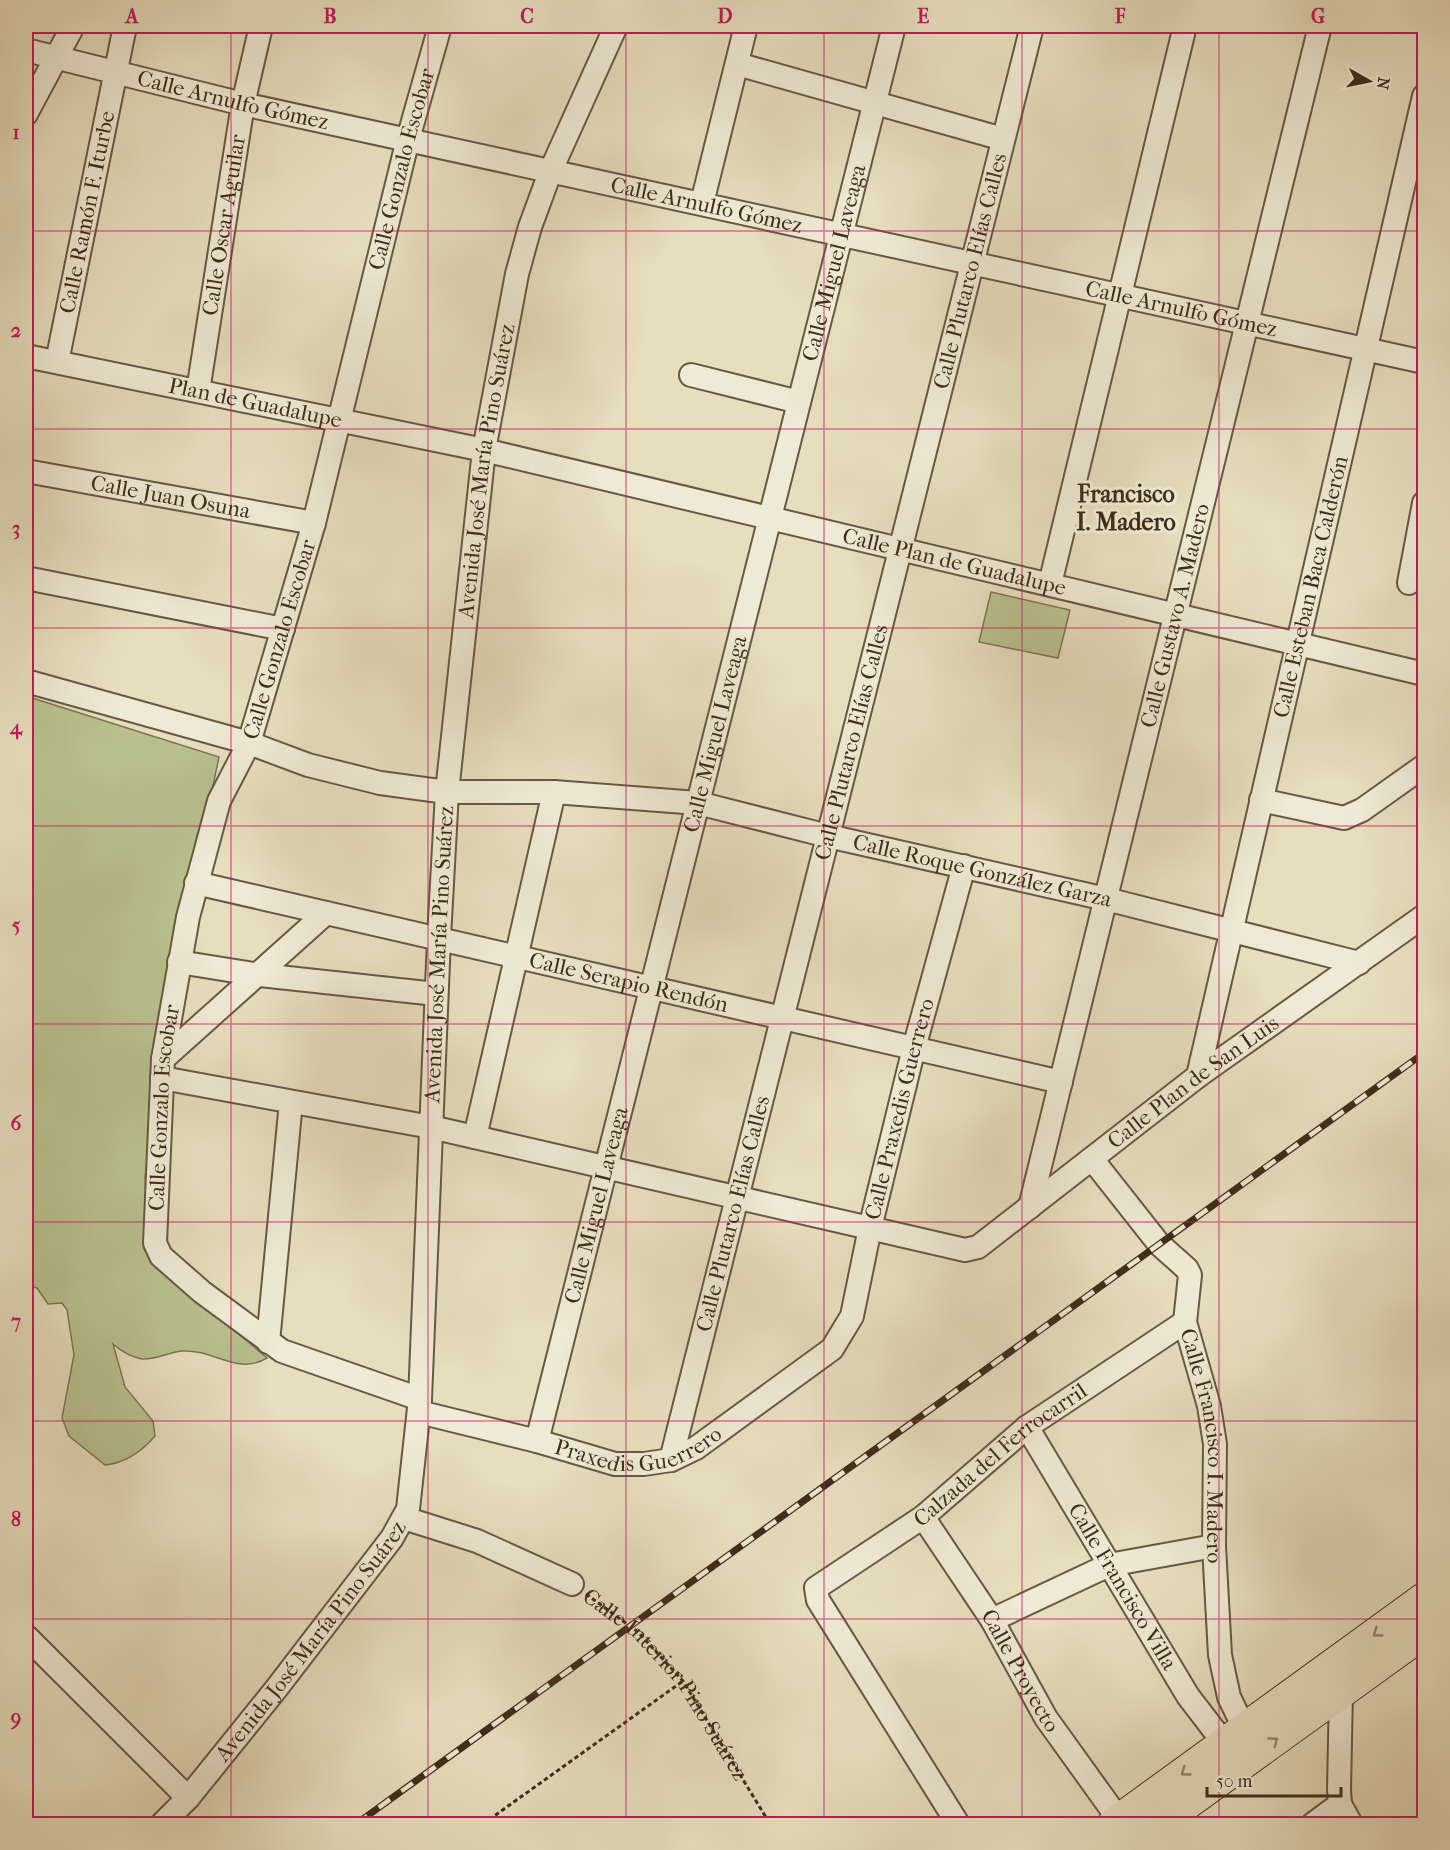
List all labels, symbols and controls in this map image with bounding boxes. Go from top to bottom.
text: A [124,5,140,28]
text: B [323,5,337,28]
text: C [520,5,534,28]
text: D [717,5,733,28]
text: E [917,5,929,28]
text: F [1114,5,1126,28]
text: G [1311,5,1325,28]
north arrow [1339,51,1399,111]
street label: Calle Arnulfo Gómez [135,65,331,135]
street label: Calle Gonzalo Escobar [363,65,440,273]
text: N [1373,76,1394,92]
street label: Calle Ramón F. Iturbe [54,108,121,316]
text: 1 [12,121,20,144]
street label: Calle Oscar Aguilar [197,132,251,318]
street label: Calle Plutarco Elías Calles [928,150,1012,392]
street label: Calle Miguel Laveaga [797,161,872,364]
street label: Calle Arnulfo Gómez [608,172,805,239]
street label: Calle Arnulfo Gómez [1083,275,1280,343]
text: 2 [11,319,21,342]
street label: Avenida José María Pino Suárez [453,322,520,621]
street label: Plan de Guadalupe [166,373,344,434]
street label: Calle Esteban Baca Calderón [1268,453,1354,720]
street label: Calle Juan Osuna [89,470,253,524]
district label: Francisco I. Madero [1076,480,1176,536]
street label: Calle Gustavo A. Madero [1135,501,1215,730]
text: 3 [12,517,20,540]
street label: Calle Plan de Guadalupe [840,523,1069,601]
street label: Calle Gonzalo Escobar [238,536,322,743]
street label: Calle Plutarco Elías Calles [809,622,894,863]
street label: Calle Miguel Laveaga [678,632,753,835]
text: 4 [9,716,23,740]
street label: Avenida José María Pino Suárez [419,805,459,1104]
street label: Calle Roque González Garza [850,829,1115,913]
text: 5 [12,914,21,937]
street label: Calle Serapio Rendón [527,947,731,1018]
street label: Calle Praxedis Guerrero [859,995,940,1223]
street label: Calle Gonzalo Escobar [143,1002,185,1212]
street label: Calle Plan de San Luis [1103,1010,1284,1154]
street label: Calle Plutarco Elías Calles [691,1093,775,1334]
street label: Calle Miguel Laveaga [559,1103,634,1307]
text: 6 [11,1112,23,1135]
text: 7 [10,1310,21,1333]
street label: Calle Francisco I. Madero [1175,1326,1228,1564]
street label: Calzada del Ferrocarril [909,1378,1092,1532]
street label: Praxedis Guerrero [552,1421,727,1478]
street label: Calle Francisco Villa [1063,1499,1183,1675]
text: 8 [11,1508,21,1531]
street label: Avenida José María Pino Suárez [209,1516,412,1768]
street label: Calle Interior Pino Suárez [578,1583,753,1785]
street label: Calle Proyecto [976,1604,1065,1737]
one-way arrow [1373,1626,1384,1637]
text: 9 [10,1707,21,1730]
one-way arrow [1267,1737,1278,1748]
scale bar [1207,1760,1340,1798]
one-way arrow [1181,1765,1192,1776]
text: 50 m [1216,1771,1253,1792]

